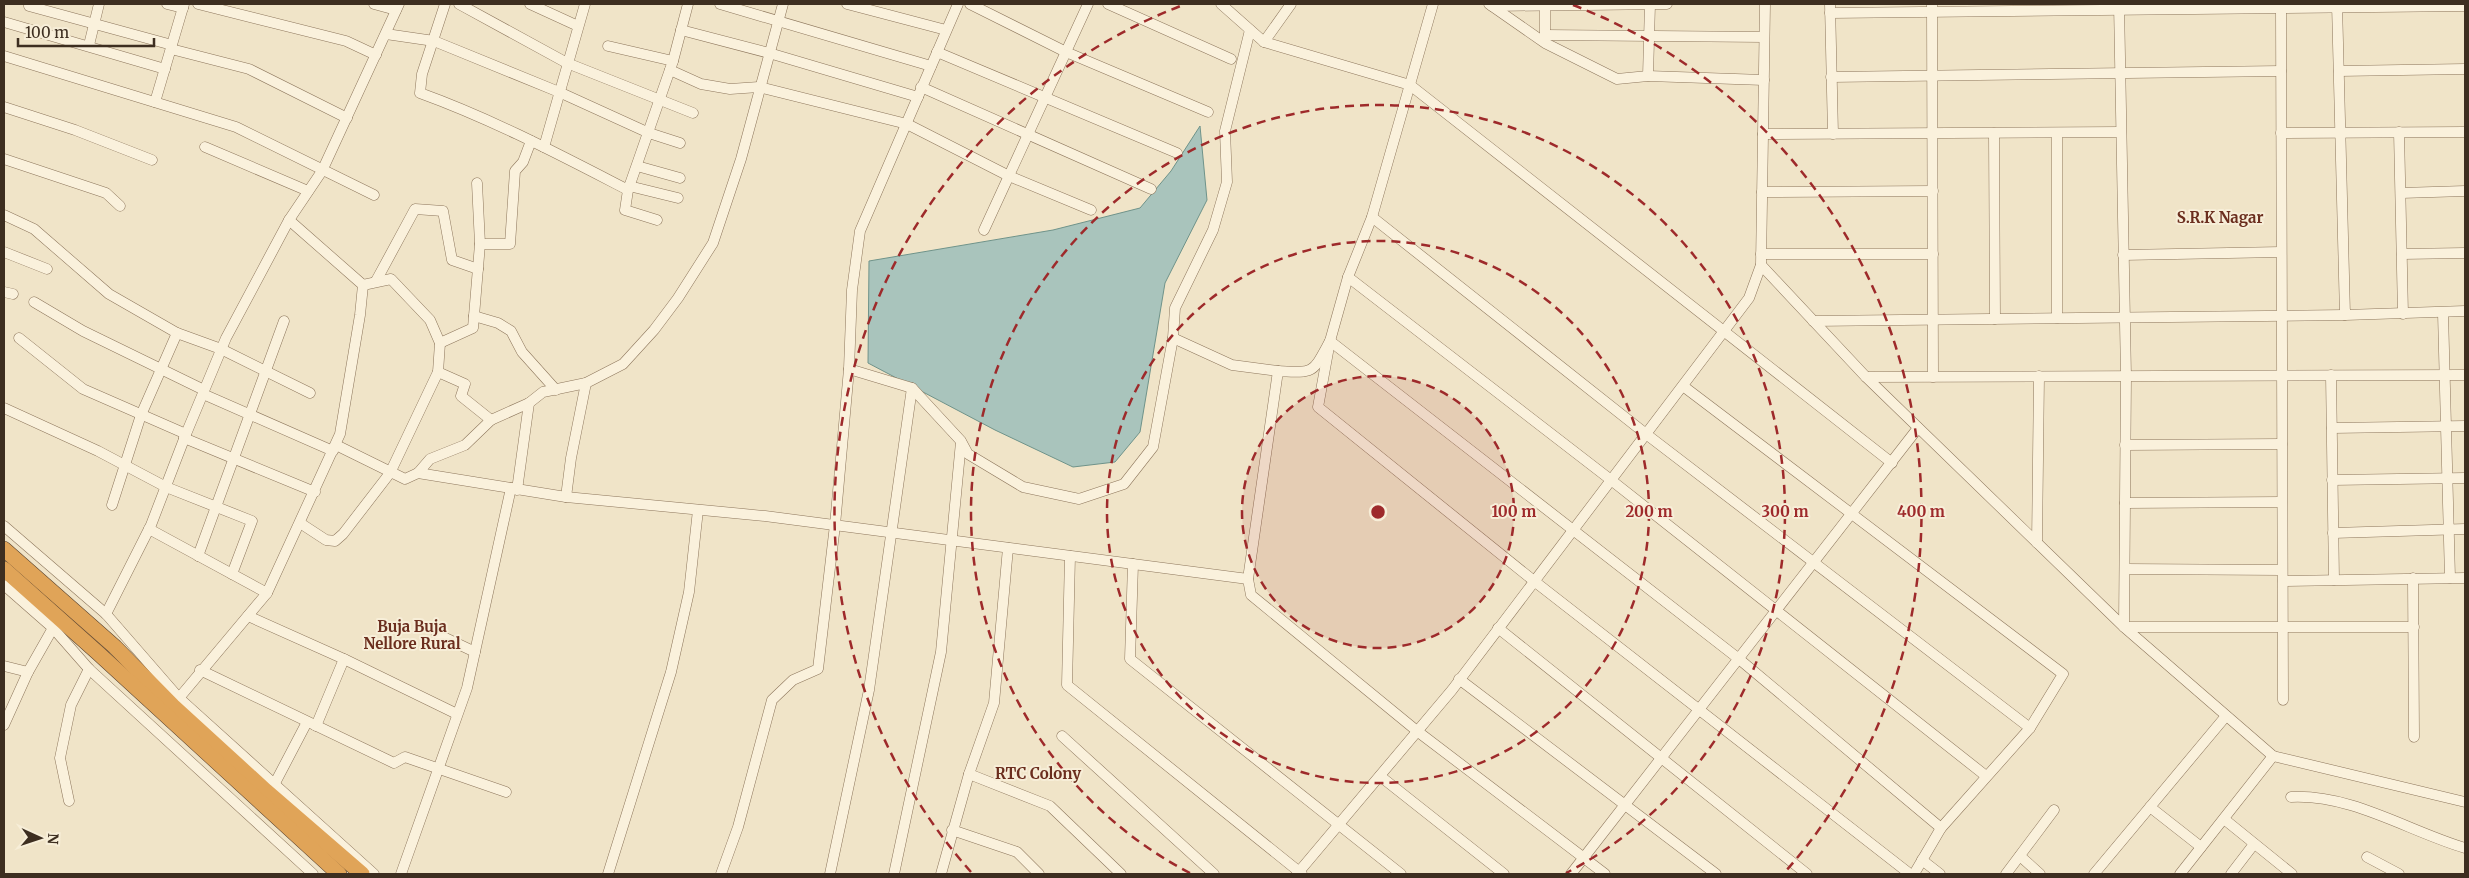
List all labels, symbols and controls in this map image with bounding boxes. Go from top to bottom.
scale bar [18,15,154,47]
text: 100 m [25,23,69,42]
district label: S.R.K Nagar [2177,208,2263,227]
text: 100 m [1492,502,1536,521]
text: 200 m [1625,502,1673,521]
text: 300 m [1761,502,1809,521]
text: 400 m [1897,502,1945,521]
centre of rings [1369,503,1387,521]
district label: Buja Buja Nellore Rural [363,617,461,653]
district label: RTC Colony [995,764,1081,783]
north arrow [15,813,65,863]
text: N [44,833,62,845]

